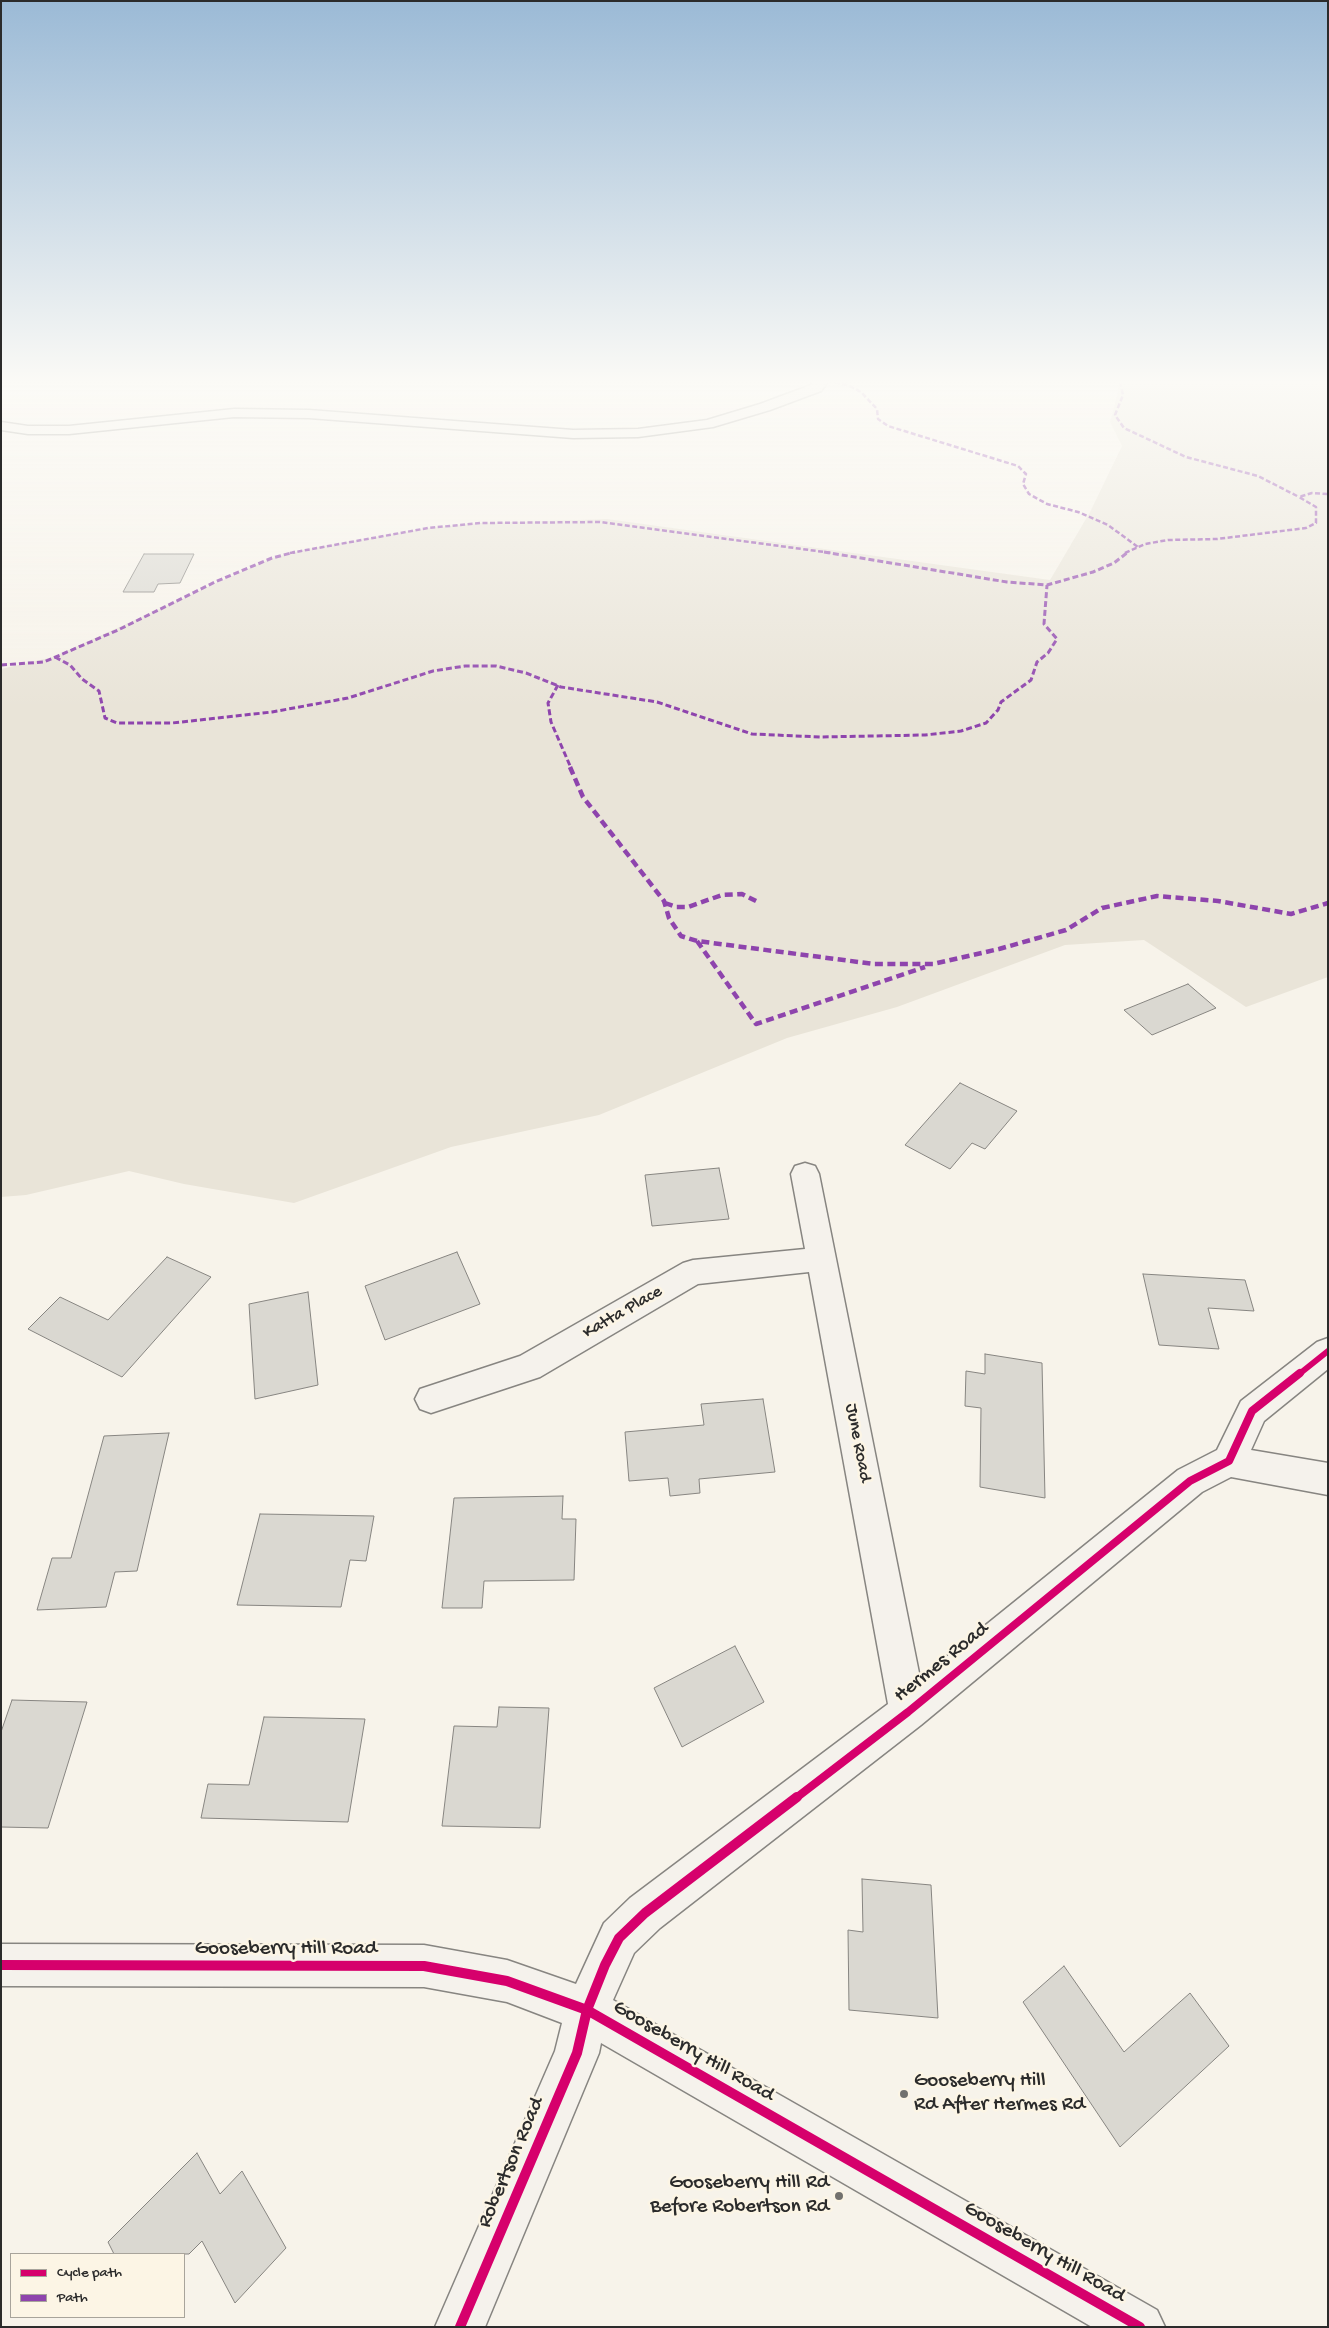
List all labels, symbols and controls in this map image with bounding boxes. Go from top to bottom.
street label: Katta Place [579,1282,667,1344]
street label: June Road [839,1402,875,1484]
street label: Hermes Road [890,1617,994,1709]
street label: Gooseberry Hill Road [195,1937,377,1963]
street label: Gooseberry Hill Road [608,1996,778,2108]
place label: Gooseberry Hill Rd After Hermes Rd [914,2069,1085,2119]
marker: Gooseberry Hill Rd After Hermes Rd [898,2088,910,2100]
street label: Robertson Road [473,2094,551,2232]
place label: Gooseberry Hill Rd Before Robertson Rd [650,2171,829,2221]
marker: Gooseberry Hill Rd Before Robertson Rd [833,2190,845,2202]
street label: Gooseberry Hill Road [959,2197,1129,2309]
legend [10,2253,185,2318]
text: Cycle path [57,2264,122,2282]
text: Path [57,2289,88,2307]

